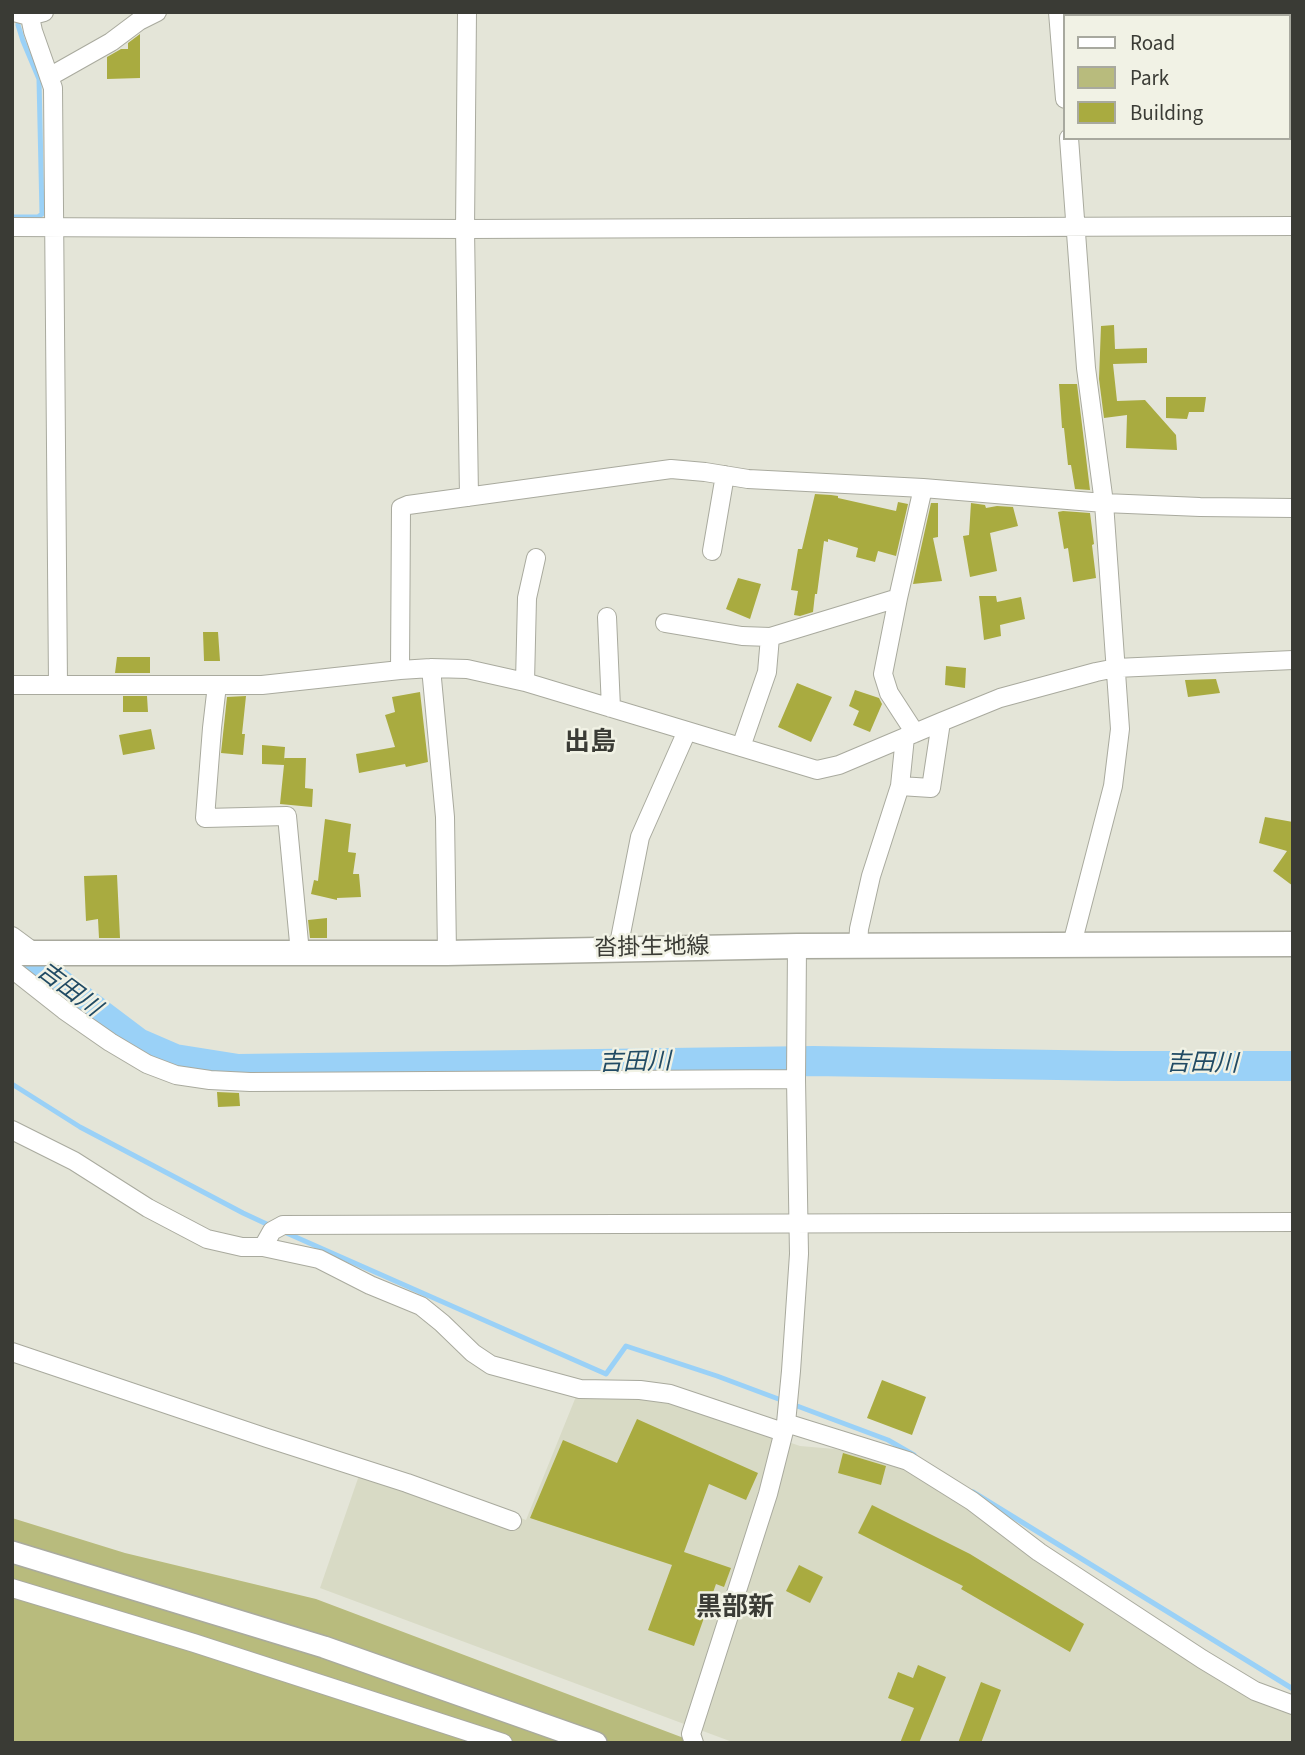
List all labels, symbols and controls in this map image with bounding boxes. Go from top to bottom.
legend [1064,14,1291,140]
text: Road [1130,28,1175,58]
text: Park [1130,63,1169,93]
text: Building [1130,98,1203,128]
district label: 出島 [564,728,616,760]
street label: 沓掛生地線 [594,934,710,964]
water label: 吉田川 [31,958,105,1024]
water label: 吉田川 [599,1049,671,1079]
water label: 吉田川 [1166,1050,1238,1080]
district label: 黒部新 [696,1593,774,1625]

